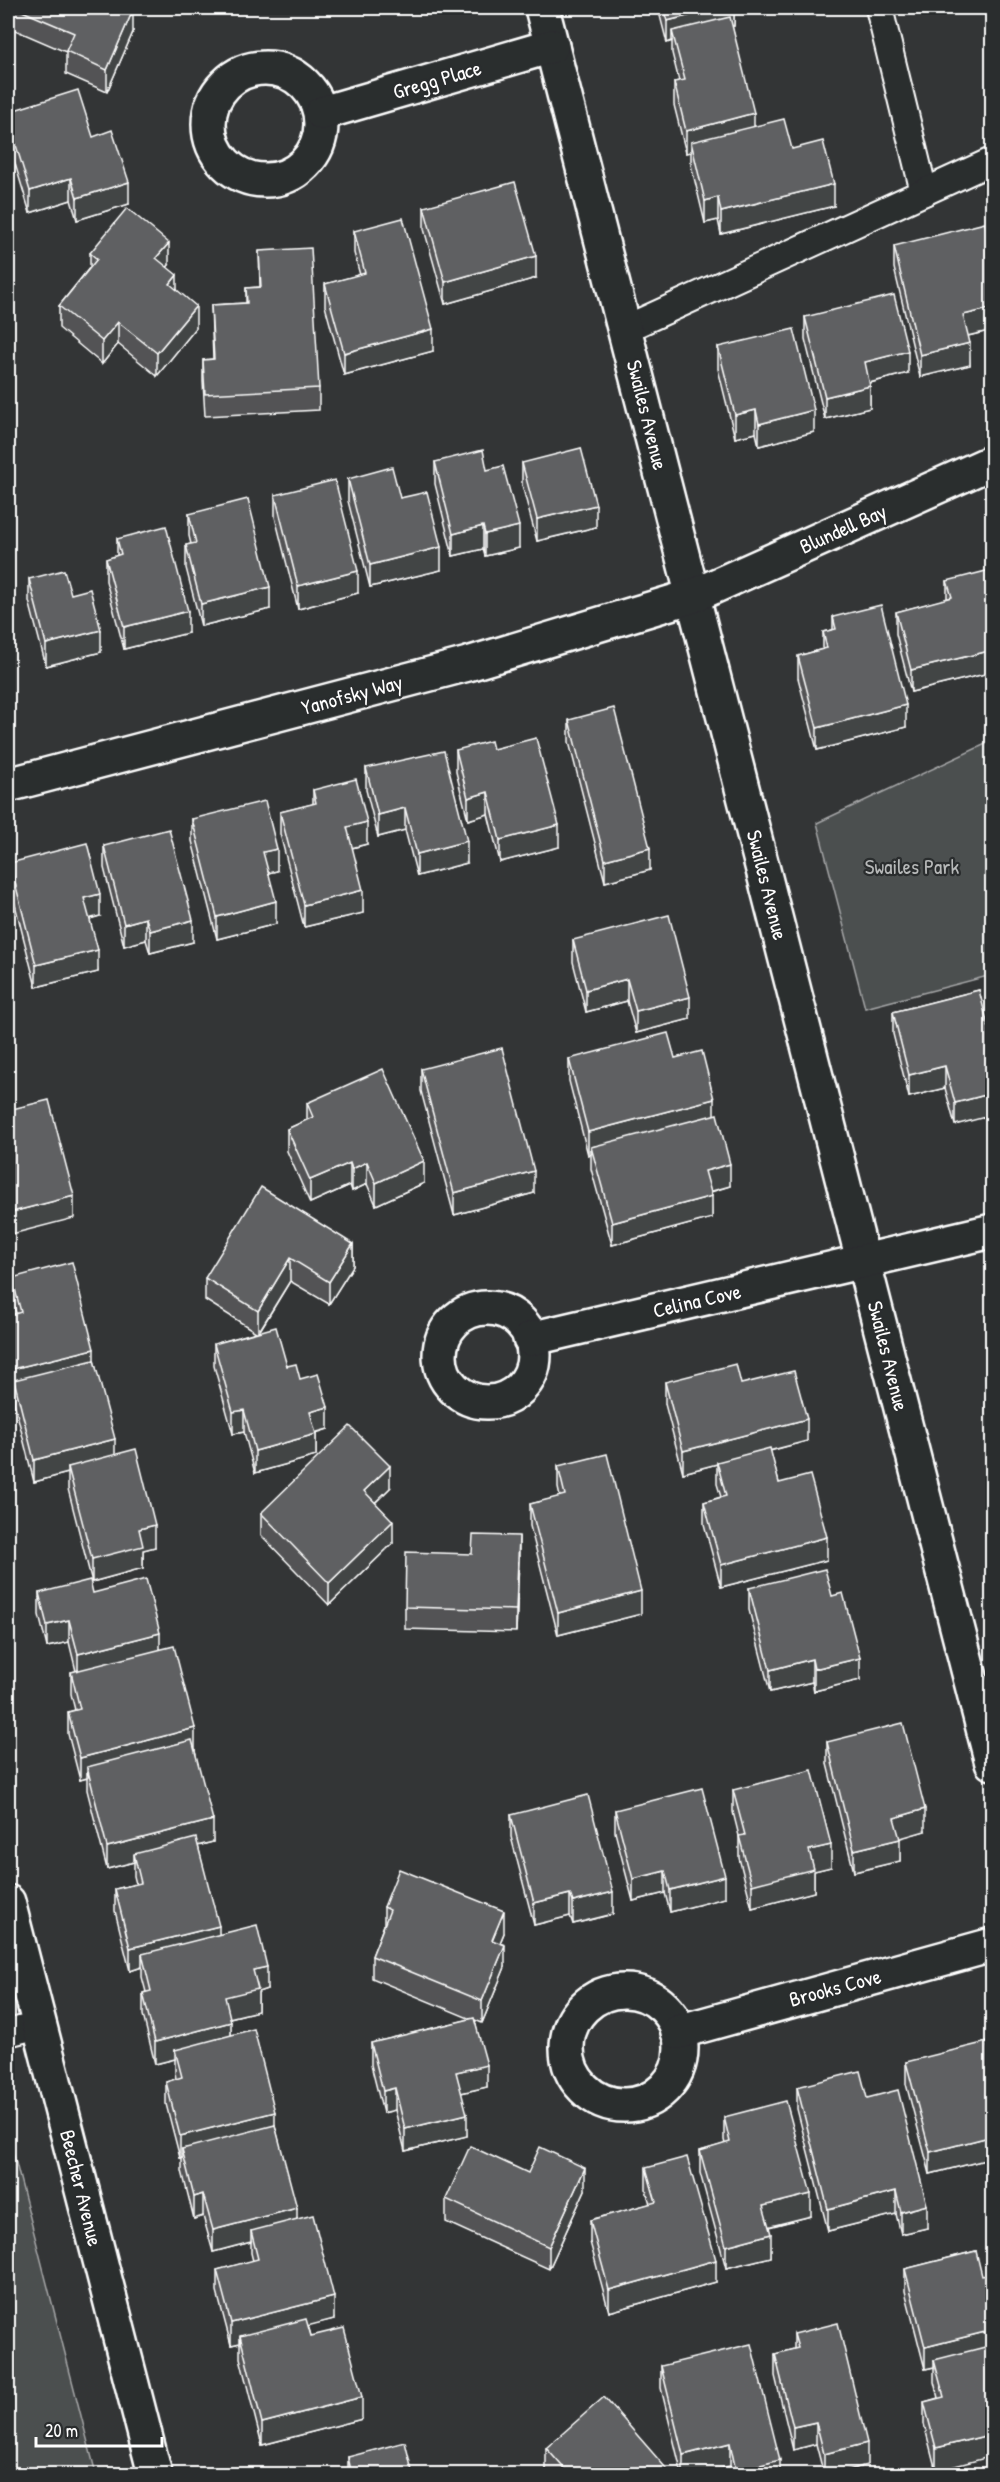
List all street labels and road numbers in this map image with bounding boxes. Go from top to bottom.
street label: Gregg Place [389,53,484,106]
street label: Swailes Avenue [620,357,675,473]
street label: Blundell Bay [795,496,891,561]
street label: Yanofsky Way [298,667,406,722]
street label: Swailes Avenue [740,827,795,943]
street label: Celina Cove [650,1276,744,1325]
street label: Swailes Avenue [861,1298,916,1414]
street label: Brooks Cove [786,1961,884,2014]
street label: Beecher Avenue [53,2127,110,2249]

